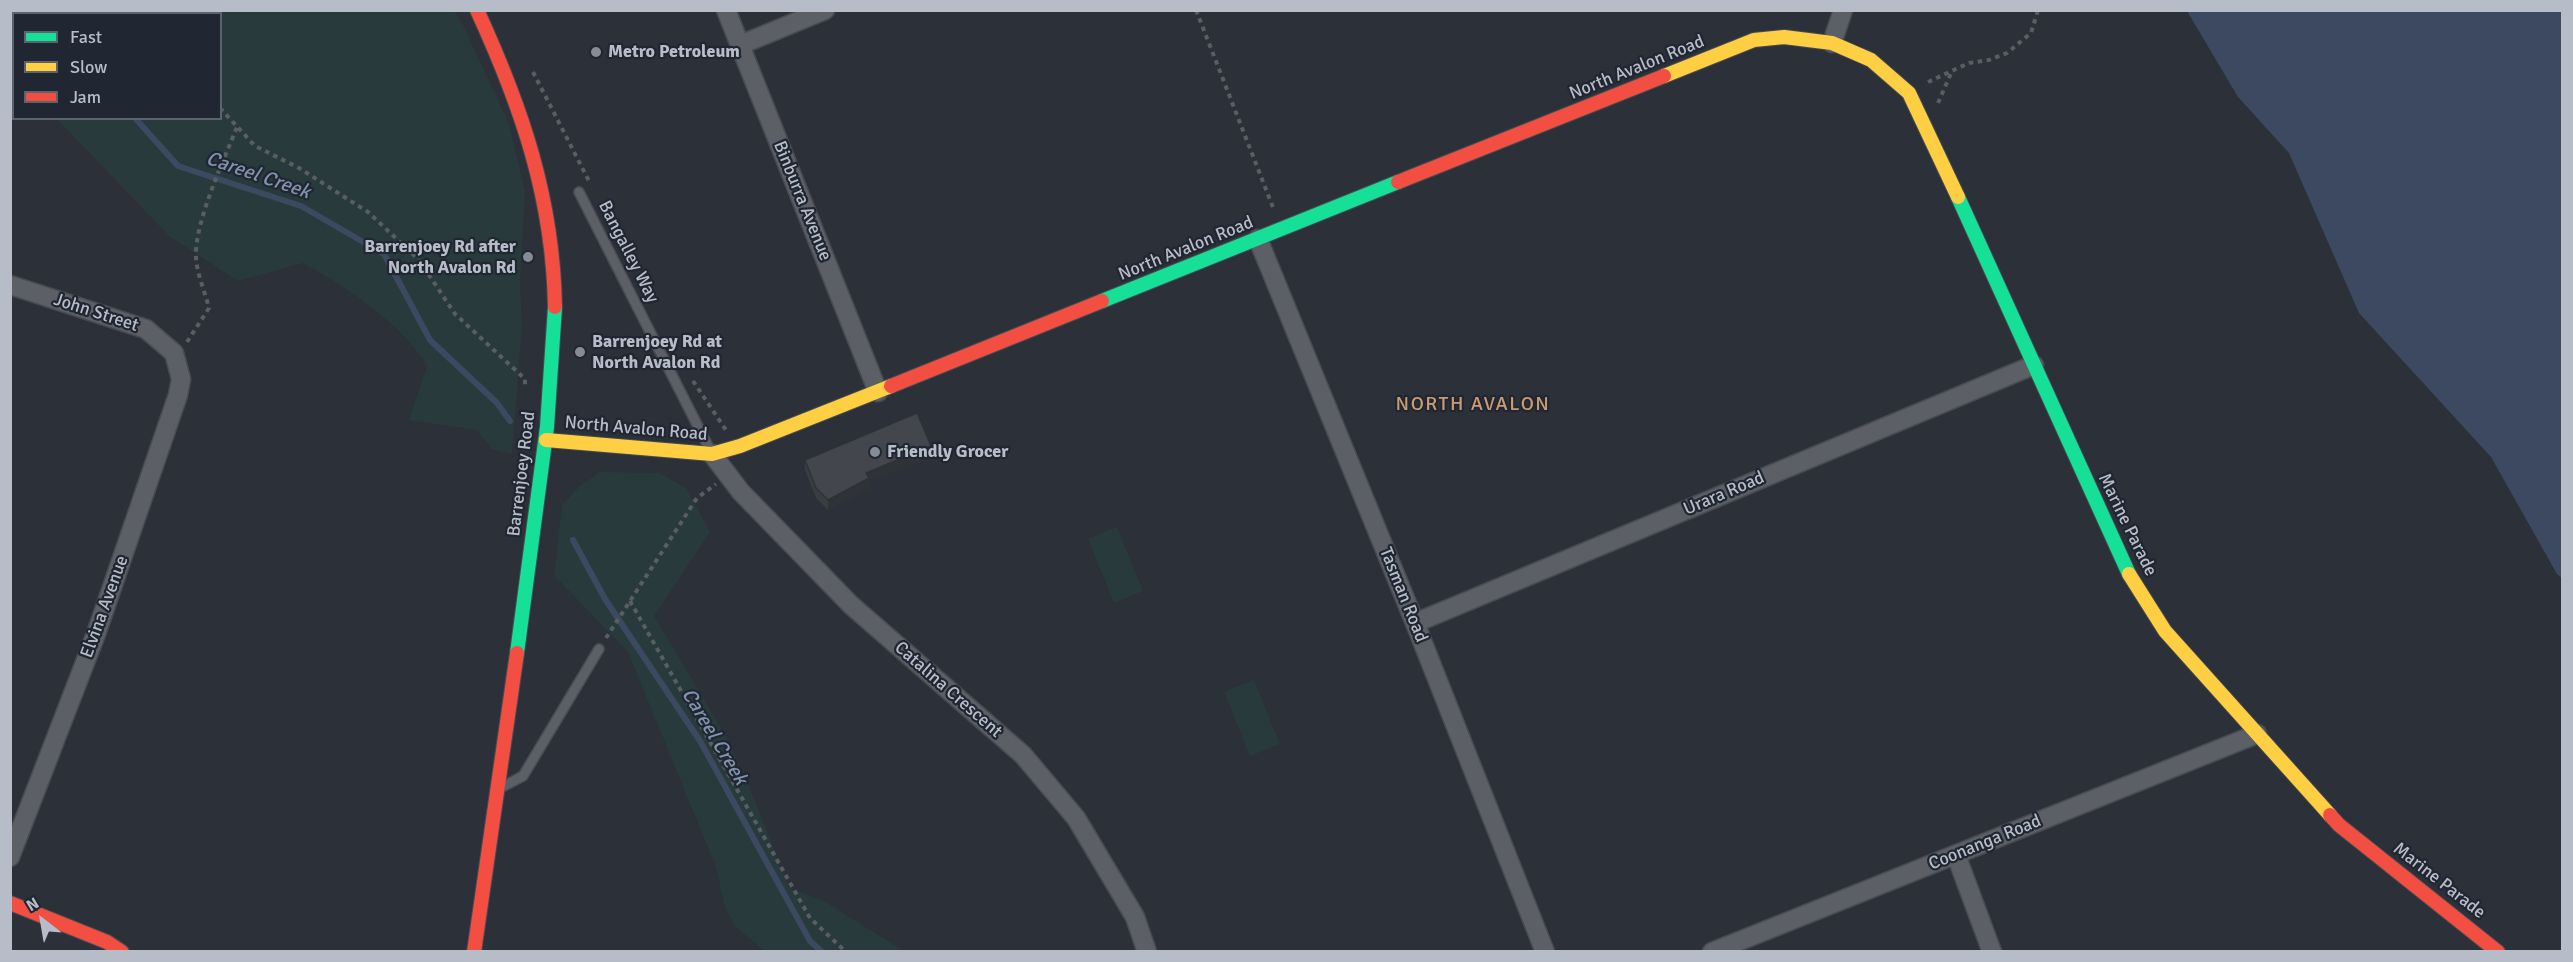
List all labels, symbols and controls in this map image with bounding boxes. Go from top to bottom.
legend [12,12,222,120]
text: Fast [70,26,102,48]
street label: North Avalon Road [1566,31,1708,105]
place label: Metro Petroleum [608,41,740,63]
marker: Metro Petroleum [589,45,603,59]
text: Slow [70,56,107,78]
text: Jam [70,86,101,108]
street label: Binburra Avenue [768,138,836,264]
water label: Careel Creek [203,147,313,205]
street label: Bangalley Way [593,197,663,307]
street label: North Avalon Road [1115,212,1257,286]
place label: Barrenjoey Rd after North Avalon Rd [364,236,516,278]
marker: Barrenjoey Rd after North Avalon Rd [521,250,535,264]
street label: John Street [51,289,141,337]
place label: Barrenjoey Rd at North Avalon Rd [592,331,722,374]
marker: Barrenjoey Rd at North Avalon Rd [573,345,587,359]
district label: NORTH AVALON [1396,393,1550,417]
street label: Barrenjoey Road [504,410,540,538]
street label: North Avalon Road [564,412,708,446]
place label: Friendly Grocer [887,441,1008,463]
marker: Friendly Grocer [868,445,882,459]
street label: Urara Road [1680,467,1768,521]
street label: Marine Parade [2093,470,2161,580]
street label: Tasman Road [1374,544,1432,646]
street label: Elvina Avenue [76,553,134,661]
street label: Catalina Crescent [890,637,1006,743]
water label: Careel Creek [676,684,752,790]
street label: Coonanga Road [1926,811,2044,875]
street label: Marine Parade [2388,838,2490,924]
north arrow [12,890,72,950]
text: N [23,893,43,916]

